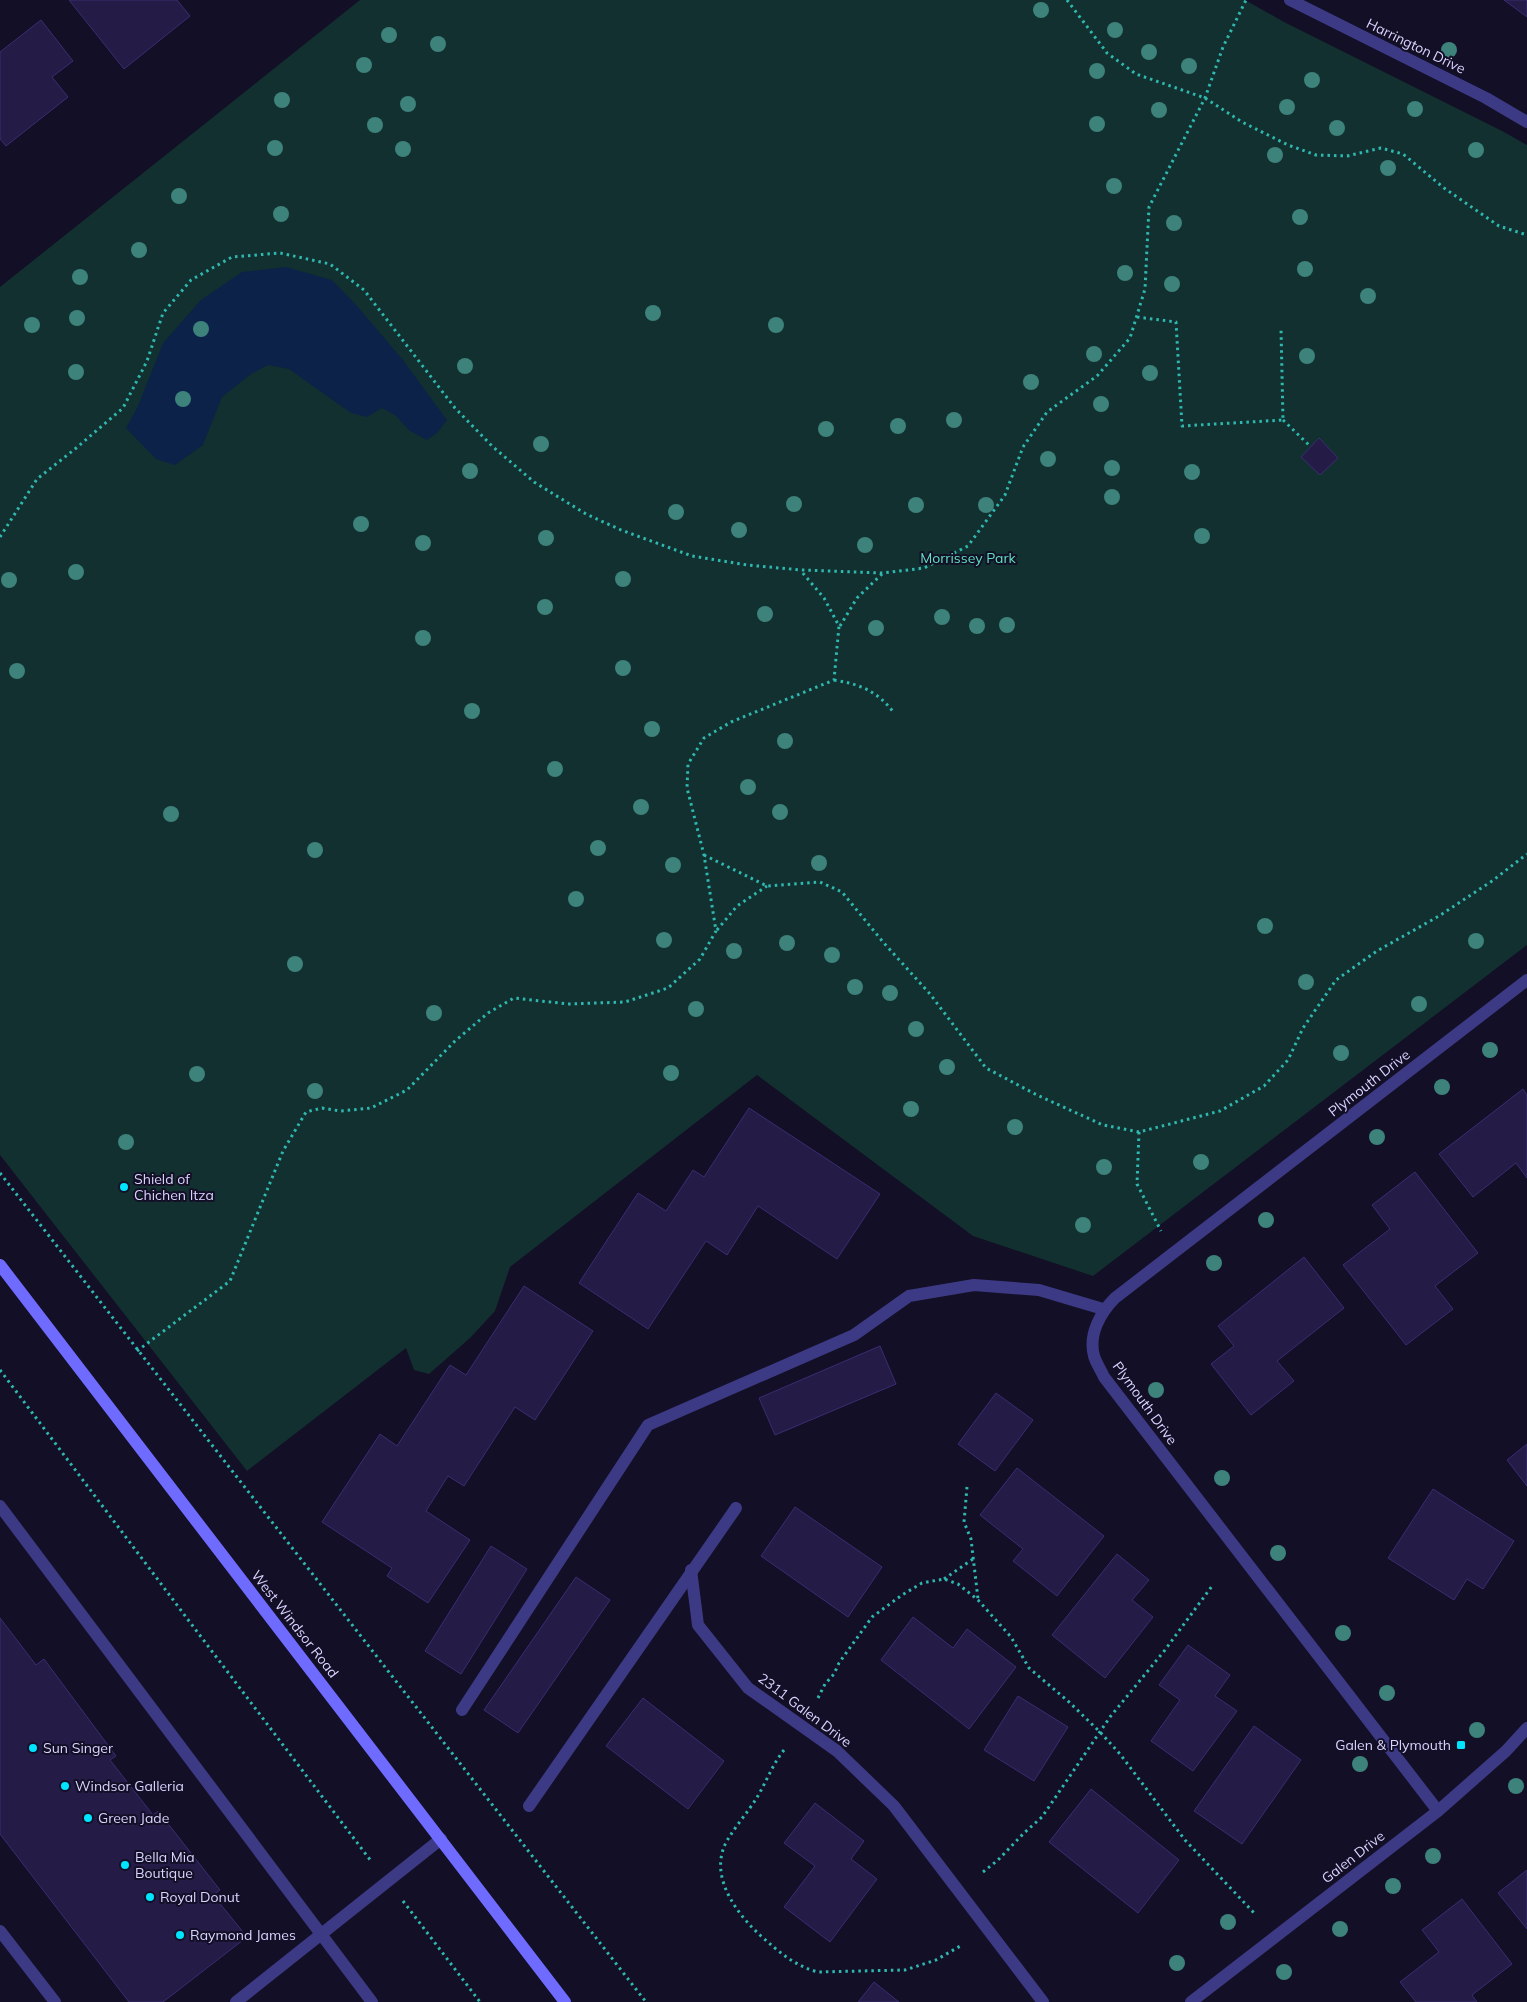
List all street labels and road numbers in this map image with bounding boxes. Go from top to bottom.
street label: Harrington Drive [1364,14,1468,78]
street label: Plymouth Drive [1325,1045,1413,1121]
street label: Plymouth Drive [1109,1358,1181,1448]
street label: West Windsor Road [247,1567,343,1681]
street label: 2311 Galen Drive [755,1669,855,1751]
street label: Galen Drive [1318,1827,1388,1887]

